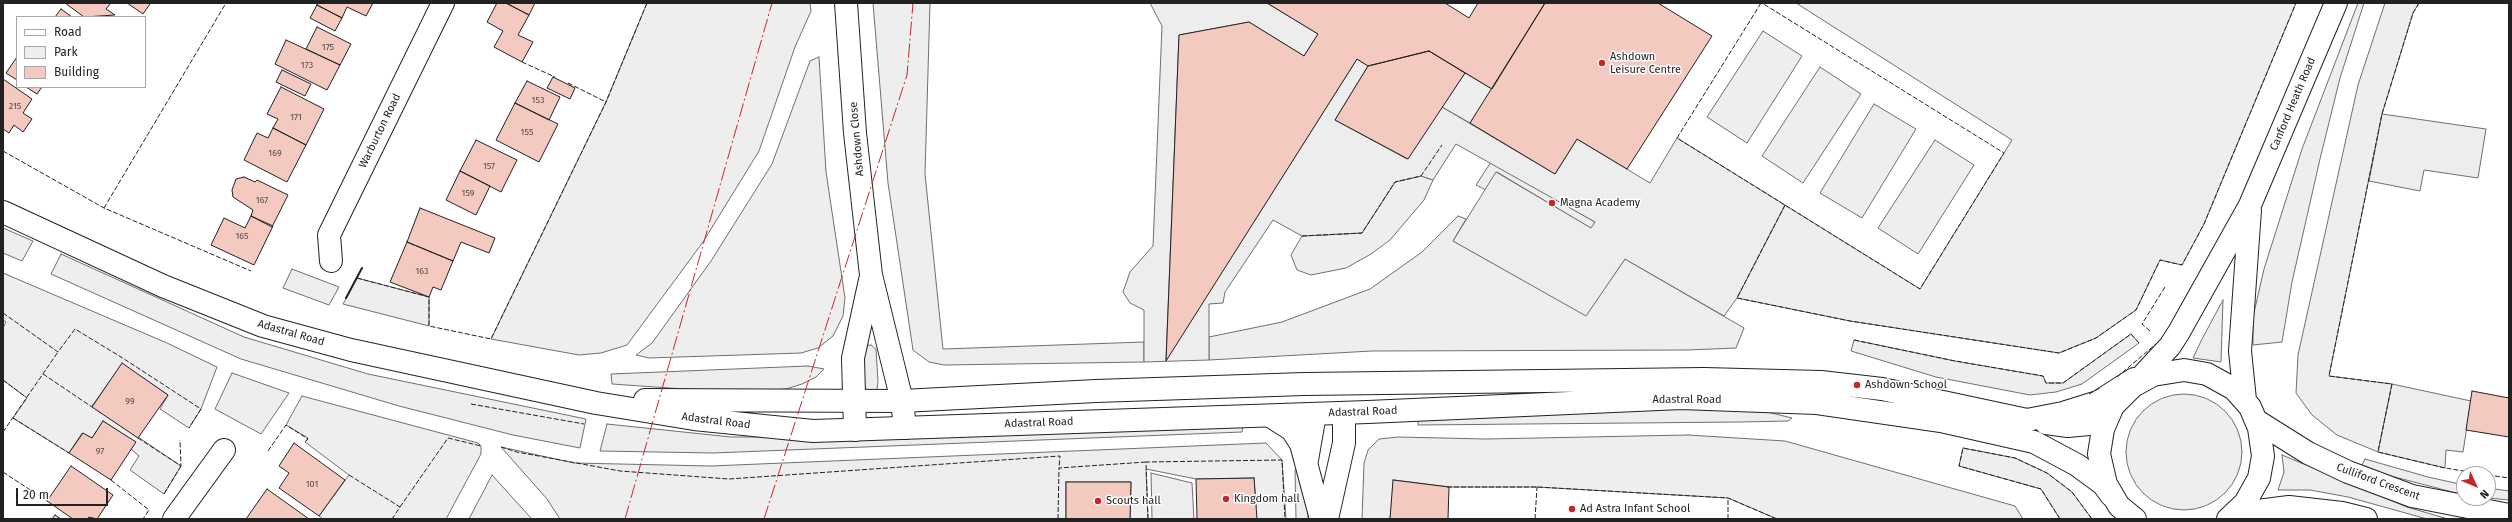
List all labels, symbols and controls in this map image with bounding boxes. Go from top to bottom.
legend [16,16,146,88]
text: Road [54,25,82,39]
house number: 175 [322,42,334,52]
text: Park [54,45,78,59]
place label: Ashdown Leisure Centre [1610,50,1681,76]
street label: Canford Heath Road [2267,55,2319,153]
marker: Ashdown Leisure Centre [1597,58,1607,68]
house number: 173 [301,60,313,70]
text: Building [54,65,99,79]
street label: Warburton Road [356,92,404,170]
house number: 153 [532,95,544,105]
house number: 215 [9,101,21,111]
street label: Ashdown Close [847,101,867,177]
house number: 171 [290,112,302,122]
house number: 155 [521,127,533,137]
house number: 169 [268,148,282,158]
house number: 157 [483,161,495,171]
house number: 159 [462,188,474,198]
house number: 167 [256,195,268,205]
place label: Magna Academy [1560,196,1640,210]
marker: Magna Academy [1547,198,1557,208]
house number: 165 [235,231,249,241]
house number: 163 [415,266,429,276]
street label: Adastral Road [256,317,326,349]
place label: Ashdown School [1865,378,1947,392]
marker: Ashdown School [1852,380,1862,390]
street label: Adastral Road [1652,393,1722,407]
house number: 99 [125,396,135,406]
street label: Adastral Road [1328,404,1398,420]
street label: Adastral Road [681,410,751,432]
street label: Adastral Road [1004,415,1074,431]
house number: 97 [96,446,104,456]
street label: Culliford Crescent [2334,461,2422,503]
north arrow [2456,466,2496,506]
house number: 101 [306,479,318,489]
scale bar [18,480,110,506]
text: N [2477,487,2491,501]
text: 20 m [23,488,49,502]
place label: Kingdom hall [1234,492,1300,506]
place label: Scouts hall [1106,494,1161,508]
marker: Kingdom hall [1221,494,1231,504]
marker: Scouts hall [1093,496,1103,506]
place label: Ad Astra Infant School [1580,502,1690,516]
marker: Ad Astra Infant School [1567,504,1577,514]

